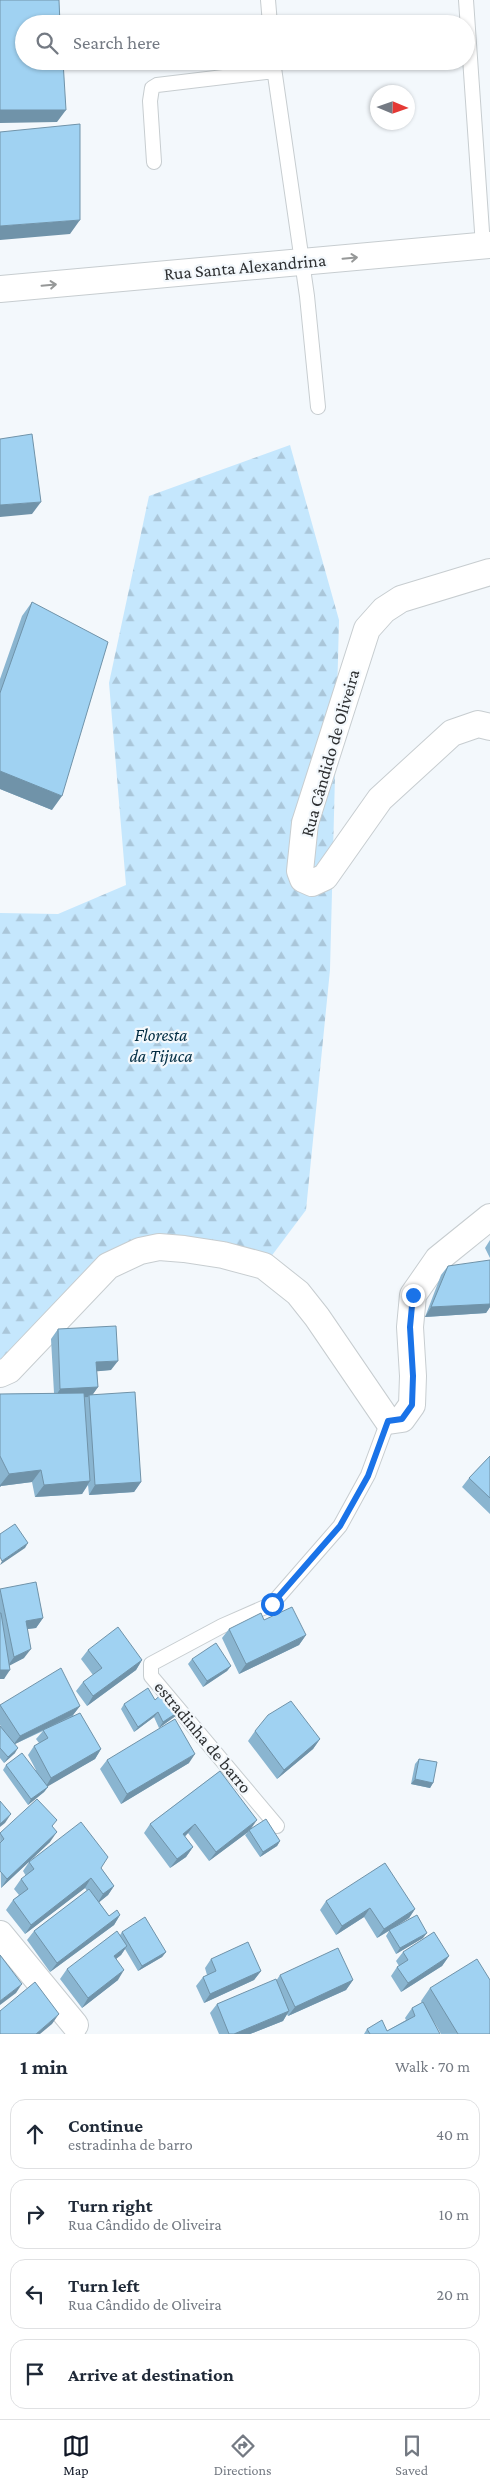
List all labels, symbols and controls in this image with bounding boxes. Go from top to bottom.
search box [15,15,475,70]
icon: search [33,29,61,57]
text: Search here [73,32,160,53]
north arrow [370,85,415,130]
street label: Rua Santa Alexandrina [163,250,327,284]
one-way arrow [342,253,358,263]
one-way arrow [40,280,56,290]
street label: Rua Cândido de Oliveira [297,667,363,839]
park label: Floresta da Tijuca [129,1025,193,1067]
route end [402,1284,425,1307]
route start [261,1593,284,1616]
street label: estradinha de barro [150,1677,256,1797]
text: 1 min [20,2055,68,2079]
text: Walk · 70 m [395,2058,470,2075]
text: Continue [68,2115,143,2136]
icon: ahead [21,2120,49,2148]
text: 40 m [436,2126,469,2143]
text: estradinha de barro [68,2136,193,2153]
text: Turn right [68,2195,153,2216]
icon: right [21,2200,49,2228]
text: 10 m [439,2206,469,2223]
text: Rua Cândido de Oliveira [68,2216,222,2233]
text: Turn left [68,2275,140,2296]
icon: left [21,2280,49,2308]
text: 20 m [436,2286,469,2303]
text: Rua Cândido de Oliveira [68,2296,222,2313]
icon: arrive [21,2360,49,2388]
text: Arrive at destination [68,2364,234,2385]
tab: Map [62,2432,90,2478]
tab: Directions [214,2432,272,2478]
tab: Saved [395,2432,428,2478]

